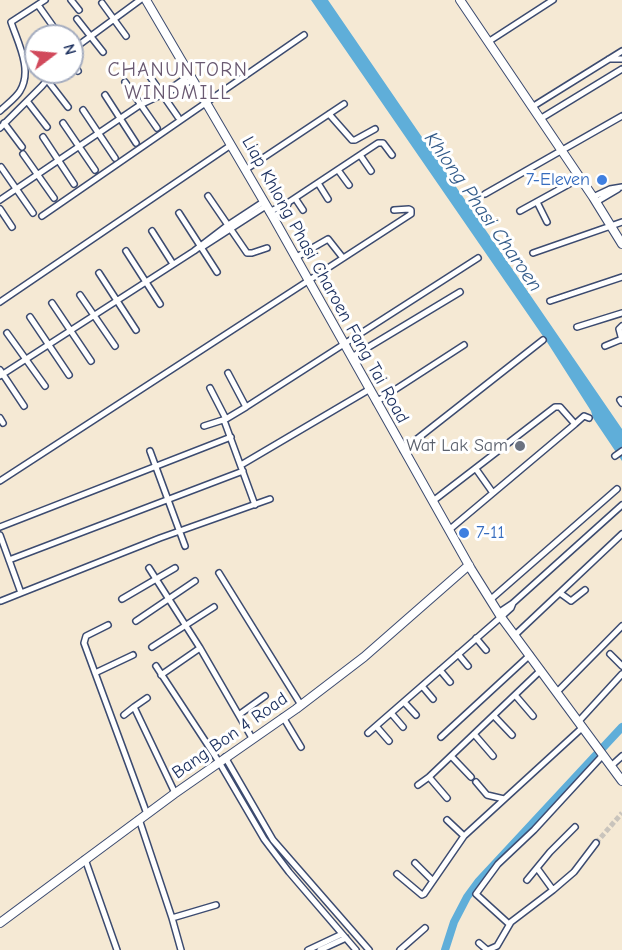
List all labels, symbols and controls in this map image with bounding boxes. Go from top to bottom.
north arrow [24,24,84,84]
text: N [59,42,79,57]
district label: CHANUNTORN WINDMILL [108,58,248,105]
water label: Khlong Phasi Charoen [419,128,547,296]
street label: Liap Khlong Phasi Charoen Fang Tai Road [237,133,413,427]
place label: 7-Eleven [526,169,590,191]
marker: 7-Eleven [595,173,609,187]
place label: Wat Lak Sam [406,435,508,457]
marker: Wat Lak Sam [513,439,527,453]
place label: 7-11 [476,522,505,544]
marker: 7-11 [457,526,471,540]
street label: Bang Bon 4 Road [168,688,292,784]

